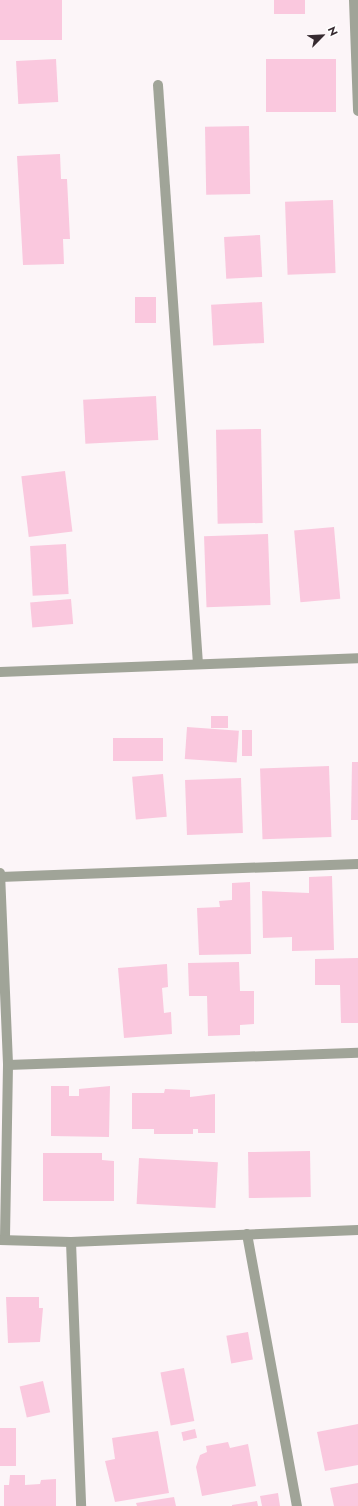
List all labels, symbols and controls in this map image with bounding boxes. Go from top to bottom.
north arrow [302,16,342,56]
text: N [324,24,342,38]

